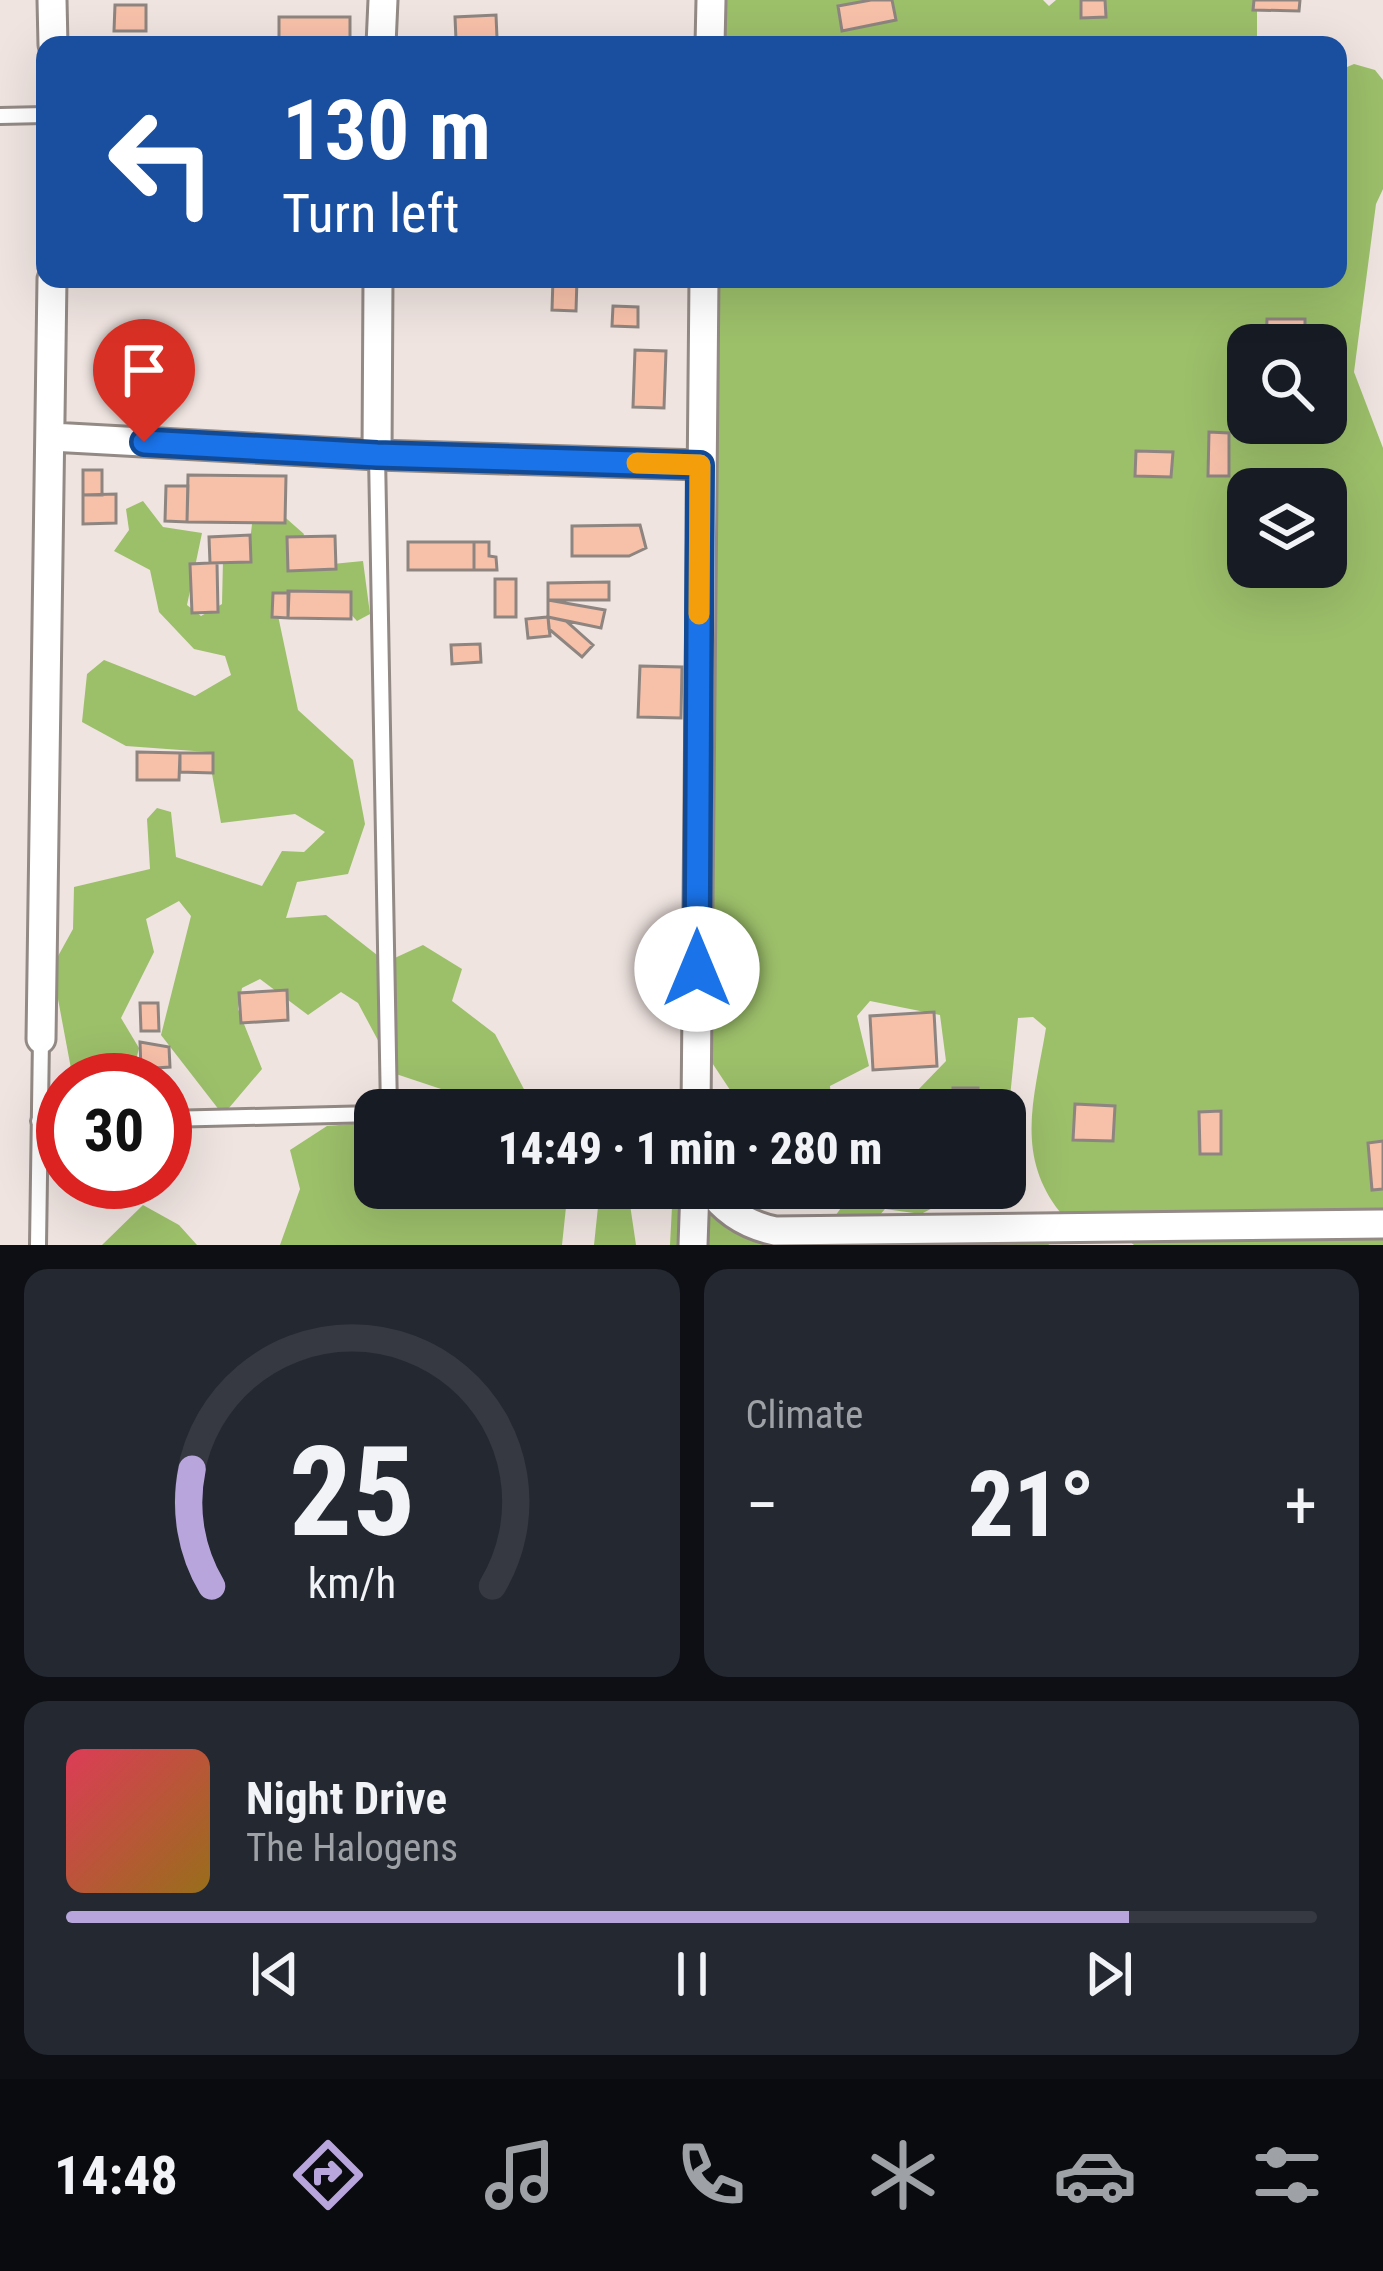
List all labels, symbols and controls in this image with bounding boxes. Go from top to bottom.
text: 130 m [282,81,491,180]
icon: left [84,84,240,240]
text: Turn left [282,182,459,245]
pin [93,319,195,442]
map controls [1227,324,1347,588]
button: search [1227,324,1347,444]
icon: arrive [111,337,177,403]
button: layers [1227,468,1347,588]
position arrow [634,906,760,1032]
speed limit sign: 30 [36,1053,192,1209]
text: 14:49 · 1 min · 280 m [498,1122,882,1175]
text: Climate [746,1392,863,1438]
text: 25 [289,1419,415,1565]
text: 21° [968,1453,1095,1558]
text: − [746,1467,779,1544]
text: + [1284,1467,1317,1544]
text: km/h [308,1558,396,1608]
text: Night Drive [246,1772,447,1825]
text: The Halogens [246,1825,458,1871]
icon: previous [242,1941,308,2007]
icon: pause [659,1941,725,2007]
icon: next [1076,1941,1142,2007]
icon: directions [286,2133,370,2217]
icon: music [478,2133,562,2217]
icon: phone [669,2133,753,2217]
icon: climate [861,2133,945,2217]
icon: car [1053,2133,1137,2217]
icon: filters [1245,2133,1329,2217]
text: 14:48 [54,2144,178,2207]

